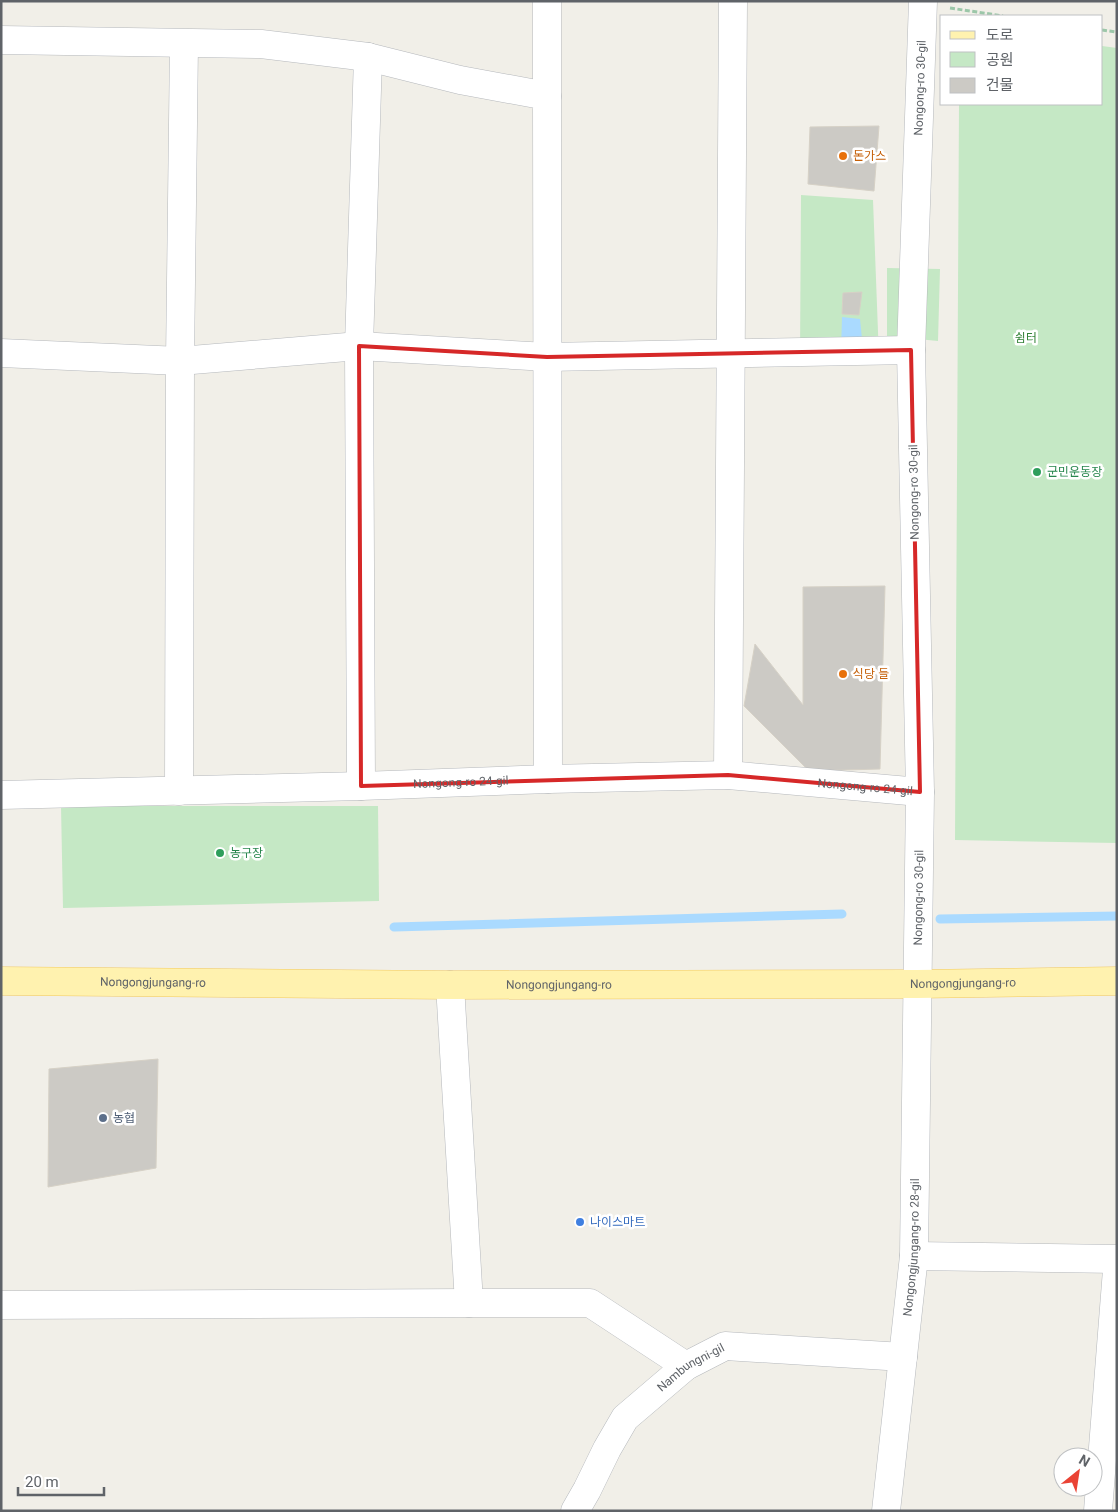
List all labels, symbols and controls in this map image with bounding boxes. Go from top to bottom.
legend [940,15,1103,105]
text: 도로 [986,26,1014,44]
street label: Nongong-ro 30-gil [911,40,929,136]
text: 공원 [986,51,1014,69]
text: 건물 [986,76,1014,94]
place label: 돈가스 [853,149,886,163]
marker: 돈가스 [837,150,849,162]
park label: 쉼터 [1015,331,1037,345]
street label: Nongong-ro 30-gil [906,444,922,540]
place label: 군민운동장 [1047,465,1102,479]
marker: 군민운동장 [1031,466,1043,478]
place label: 식당 들 [853,667,889,681]
marker: 식당 들 [837,668,849,680]
street label: Nongong-ro 24-gil [413,773,509,791]
street label: Nongong-ro 24-gil [817,776,913,798]
place label: 농구장 [230,846,263,860]
marker: 농구장 [214,847,226,859]
street label: Nongong-ro 30-gil [911,850,926,945]
street label: Nongongjungang-ro [100,975,206,990]
street label: Nongongjungang-ro [910,976,1016,991]
street label: Nongongjungang-ro [506,978,612,992]
place label: 농협 [113,1111,135,1125]
marker: 농협 [97,1112,109,1124]
street label: Nongongjungang-ro 28-gil [900,1178,922,1317]
place label: 나이스마트 [590,1215,645,1229]
marker: 나이스마트 [574,1216,586,1228]
street label: Nambungni-gil [654,1341,727,1395]
north arrow [1053,1447,1103,1497]
text: N [1076,1451,1093,1470]
scale bar [18,1464,104,1496]
text: 20 m [25,1473,59,1491]

